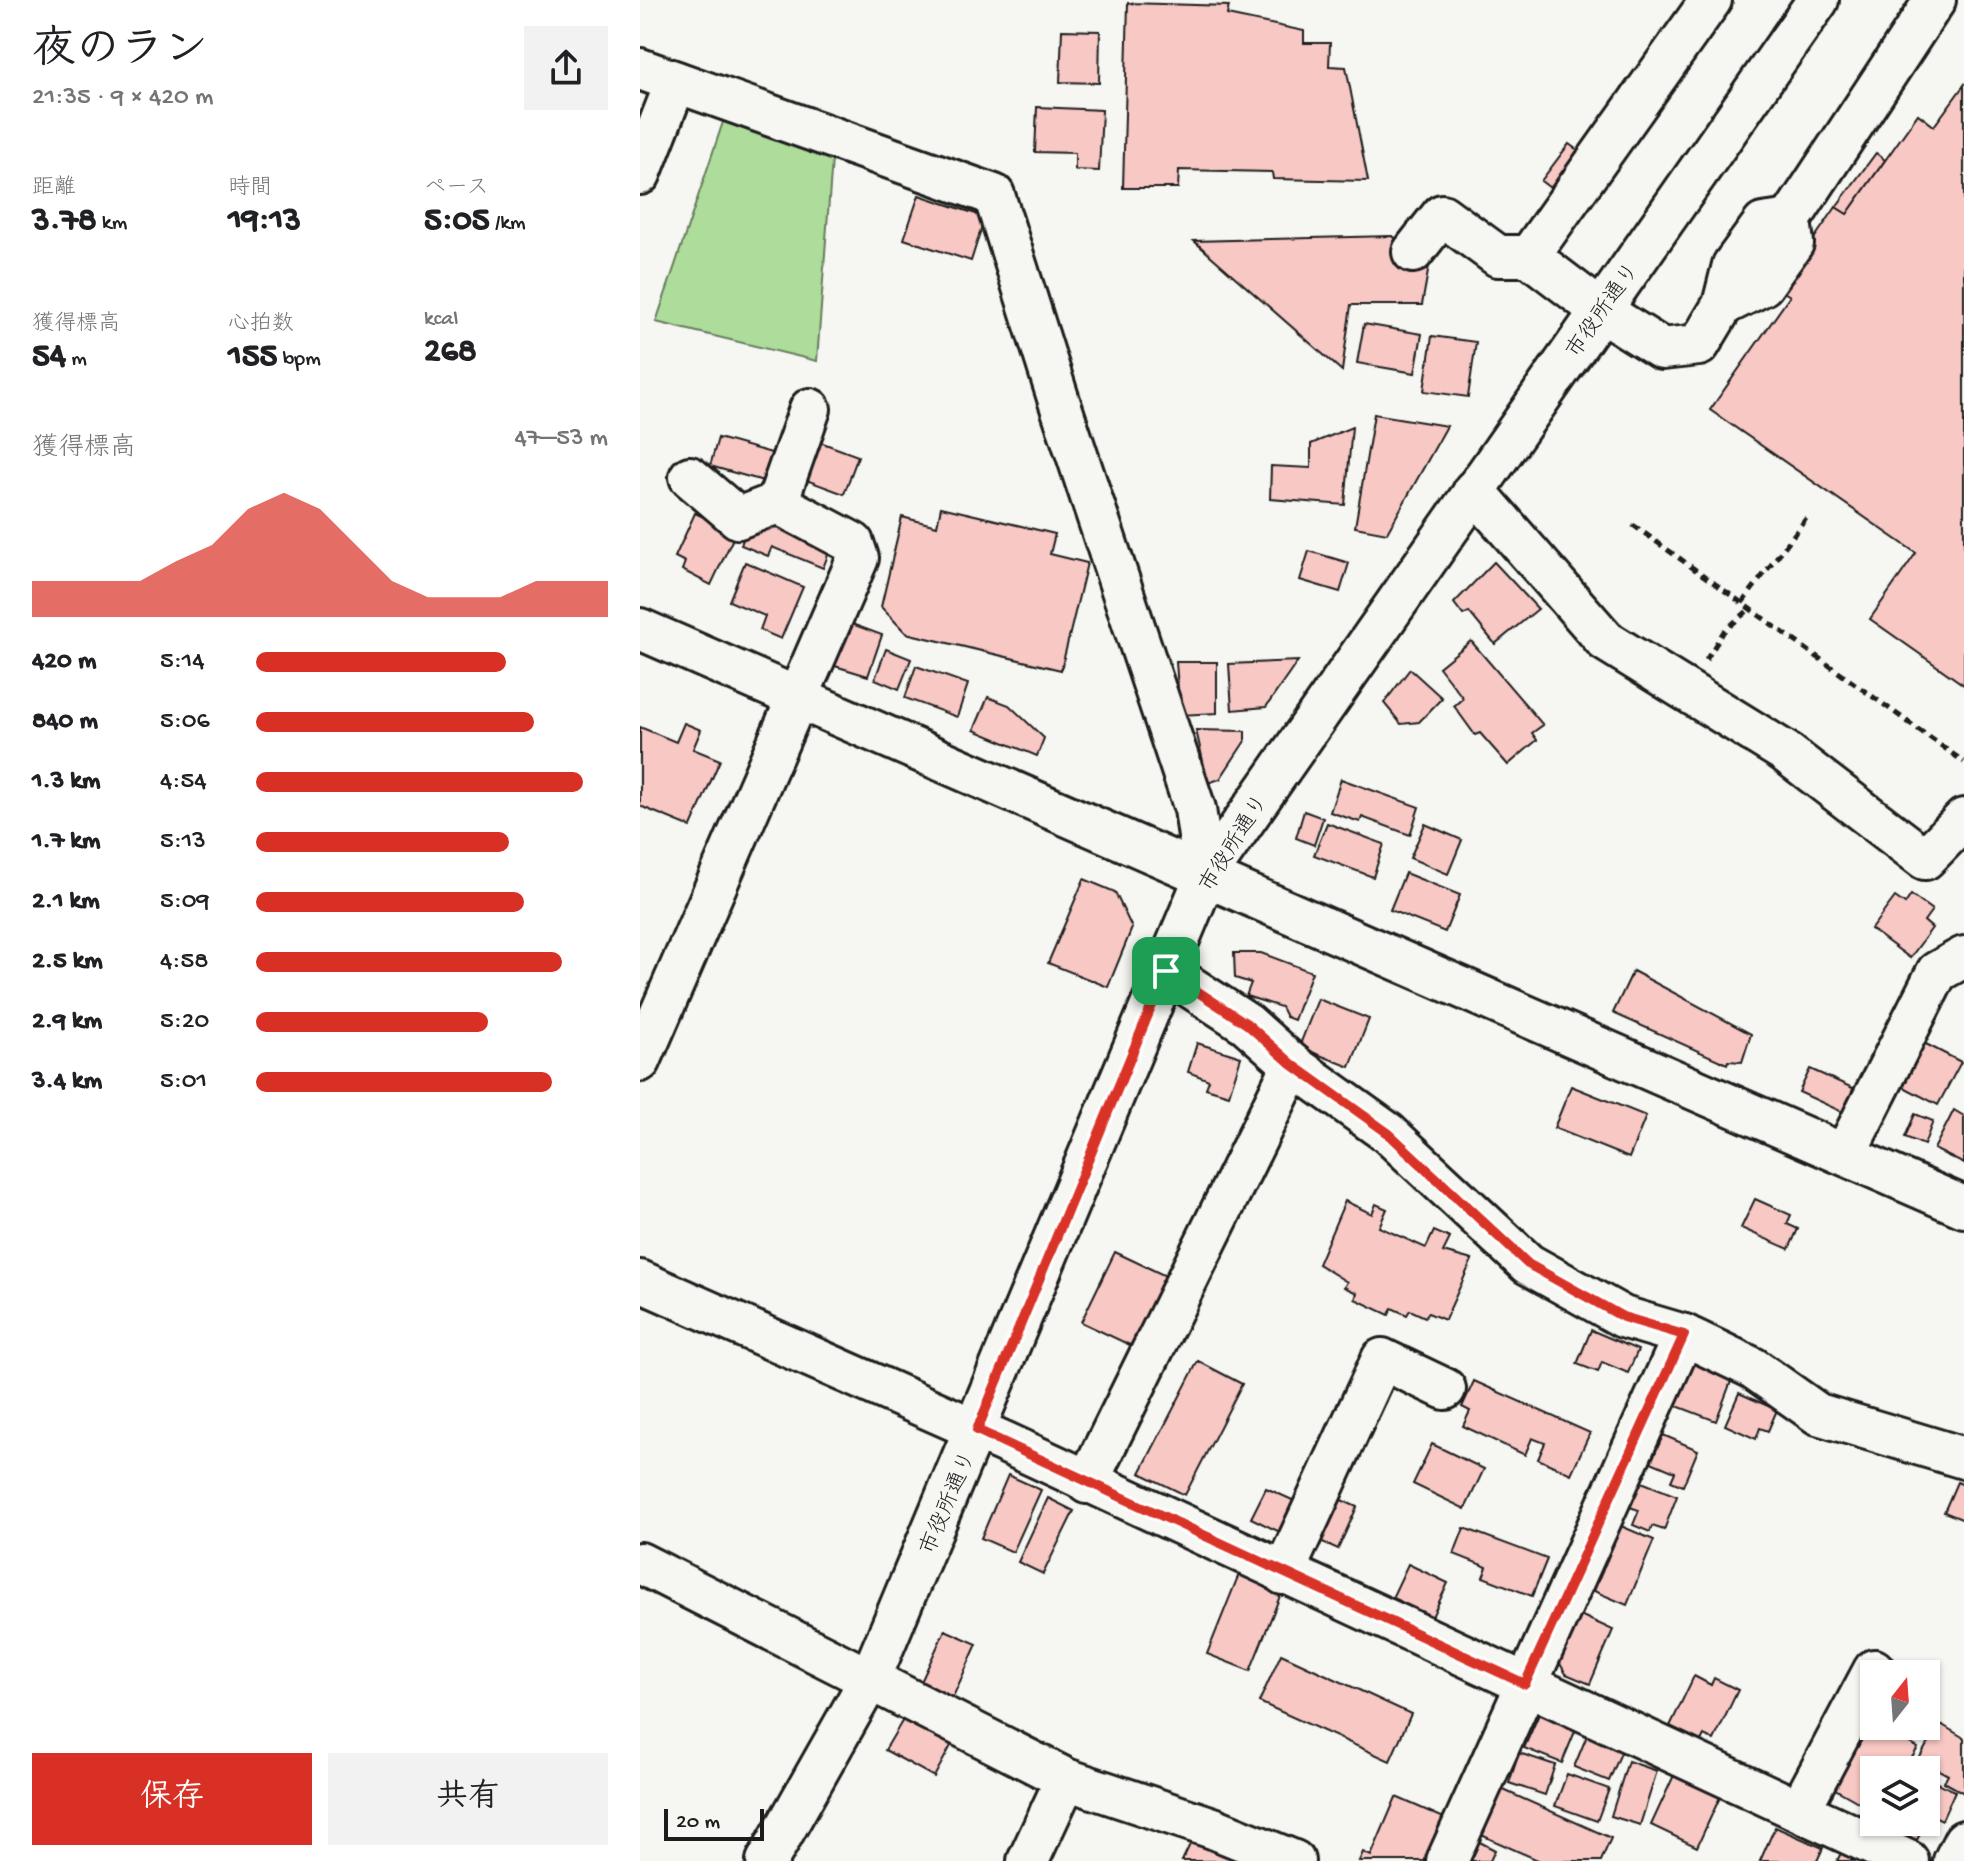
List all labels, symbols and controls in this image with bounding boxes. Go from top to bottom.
button: share [524,26,608,110]
text: 夜のラン [32,27,208,79]
text: 21:35 · 9 × 420 m [32,83,213,114]
text: 距離 [32,176,76,202]
text: 時間 [228,176,272,202]
text: ペース [424,176,489,202]
text: 3.78 [32,202,97,242]
text: 19:13 [228,202,301,242]
text: 5:05 [424,202,490,242]
text: km [97,211,127,237]
text: /km [490,211,526,237]
street label: 市役所通り [1561,258,1646,364]
text: kcal [424,307,458,333]
text: 獲得標高 [32,312,120,338]
text: 心拍数 [228,312,294,338]
text: 268 [424,333,477,373]
text: 54 [32,338,66,378]
text: 155 [228,338,278,378]
text: m [66,347,87,373]
text: bpm [278,347,321,373]
text: 47–53 m [514,424,608,455]
text: 獲得標高 [32,434,136,465]
text: 420 m [32,647,96,678]
text: 5:14 [160,647,205,678]
text: 840 m [32,707,98,738]
text: 5:06 [160,707,210,738]
text: 1.3 km [32,767,100,798]
text: 4:54 [160,767,206,798]
street label: 市役所通り [1194,790,1276,898]
text: 1.7 km [32,827,100,858]
text: 5:13 [160,827,206,858]
text: 2.1 km [32,887,100,918]
text: 5:09 [160,887,210,918]
pin [1132,937,1200,1005]
text: 2.5 km [32,947,103,978]
text: 4:58 [160,947,208,978]
icon: arrive [1144,949,1188,993]
text: 2.9 km [32,1007,102,1038]
text: 5:20 [160,1007,209,1038]
text: 3.4 km [32,1067,102,1098]
text: 5:01 [160,1067,207,1098]
street label: 市役所通り [915,1447,983,1559]
north arrow [1860,1660,1940,1740]
map controls [1860,1660,1940,1836]
button: 保存 [32,1753,312,1845]
button: 共有 [328,1753,608,1845]
button: layers [1860,1756,1940,1836]
scale bar [664,1805,764,1841]
text: 20 m [676,1810,720,1836]

